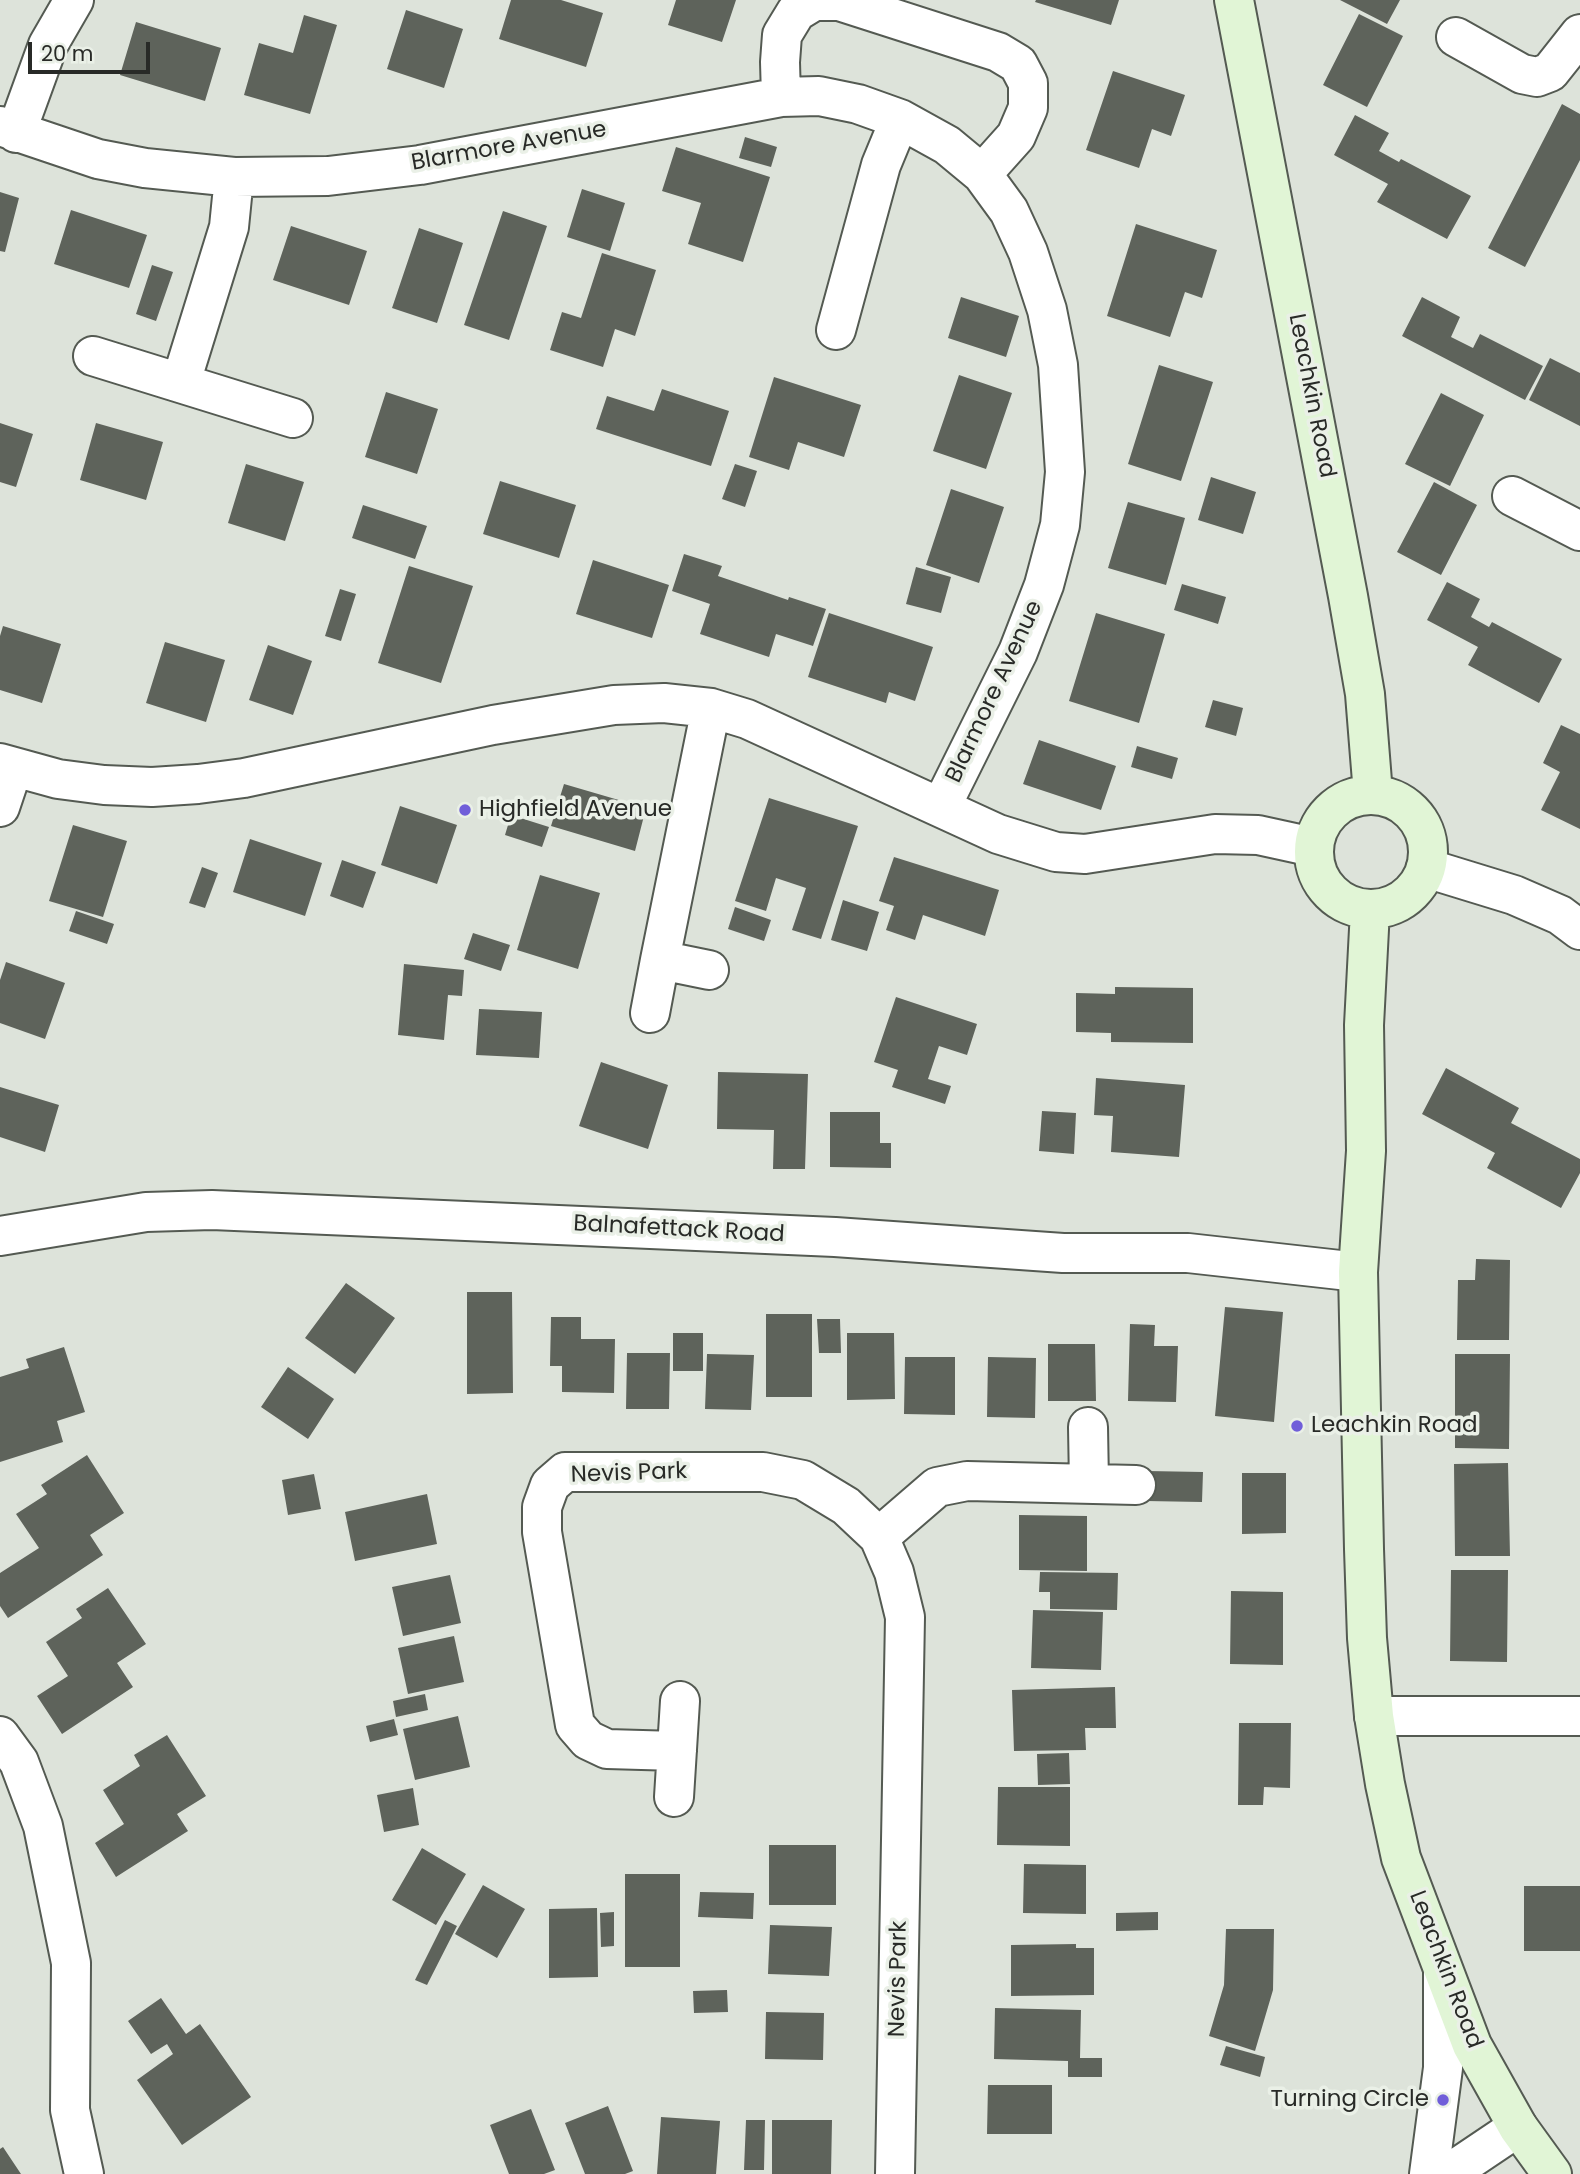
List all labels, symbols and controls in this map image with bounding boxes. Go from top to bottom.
scale bar [32,28,154,72]
text: 20 m [41,39,94,68]
street label: Blarmore Avenue [409,116,609,178]
street label: Leachkin Road [1282,312,1340,480]
street label: Blarmore Avenue [941,597,1049,787]
place label: Highfield Avenue [479,796,672,824]
marker: Highfield Avenue [457,802,473,818]
street label: Balnafettack Road [573,1211,785,1249]
place label: Leachkin Road [1311,1412,1478,1440]
marker: Leachkin Road [1289,1418,1305,1434]
street label: Nevis Park [570,1458,688,1490]
street label: Leachkin Road [1402,1887,1488,2053]
street label: Nevis Park [884,1921,914,2037]
place label: Turning Circle [1271,2086,1429,2114]
marker: Turning Circle [1435,2092,1451,2108]

